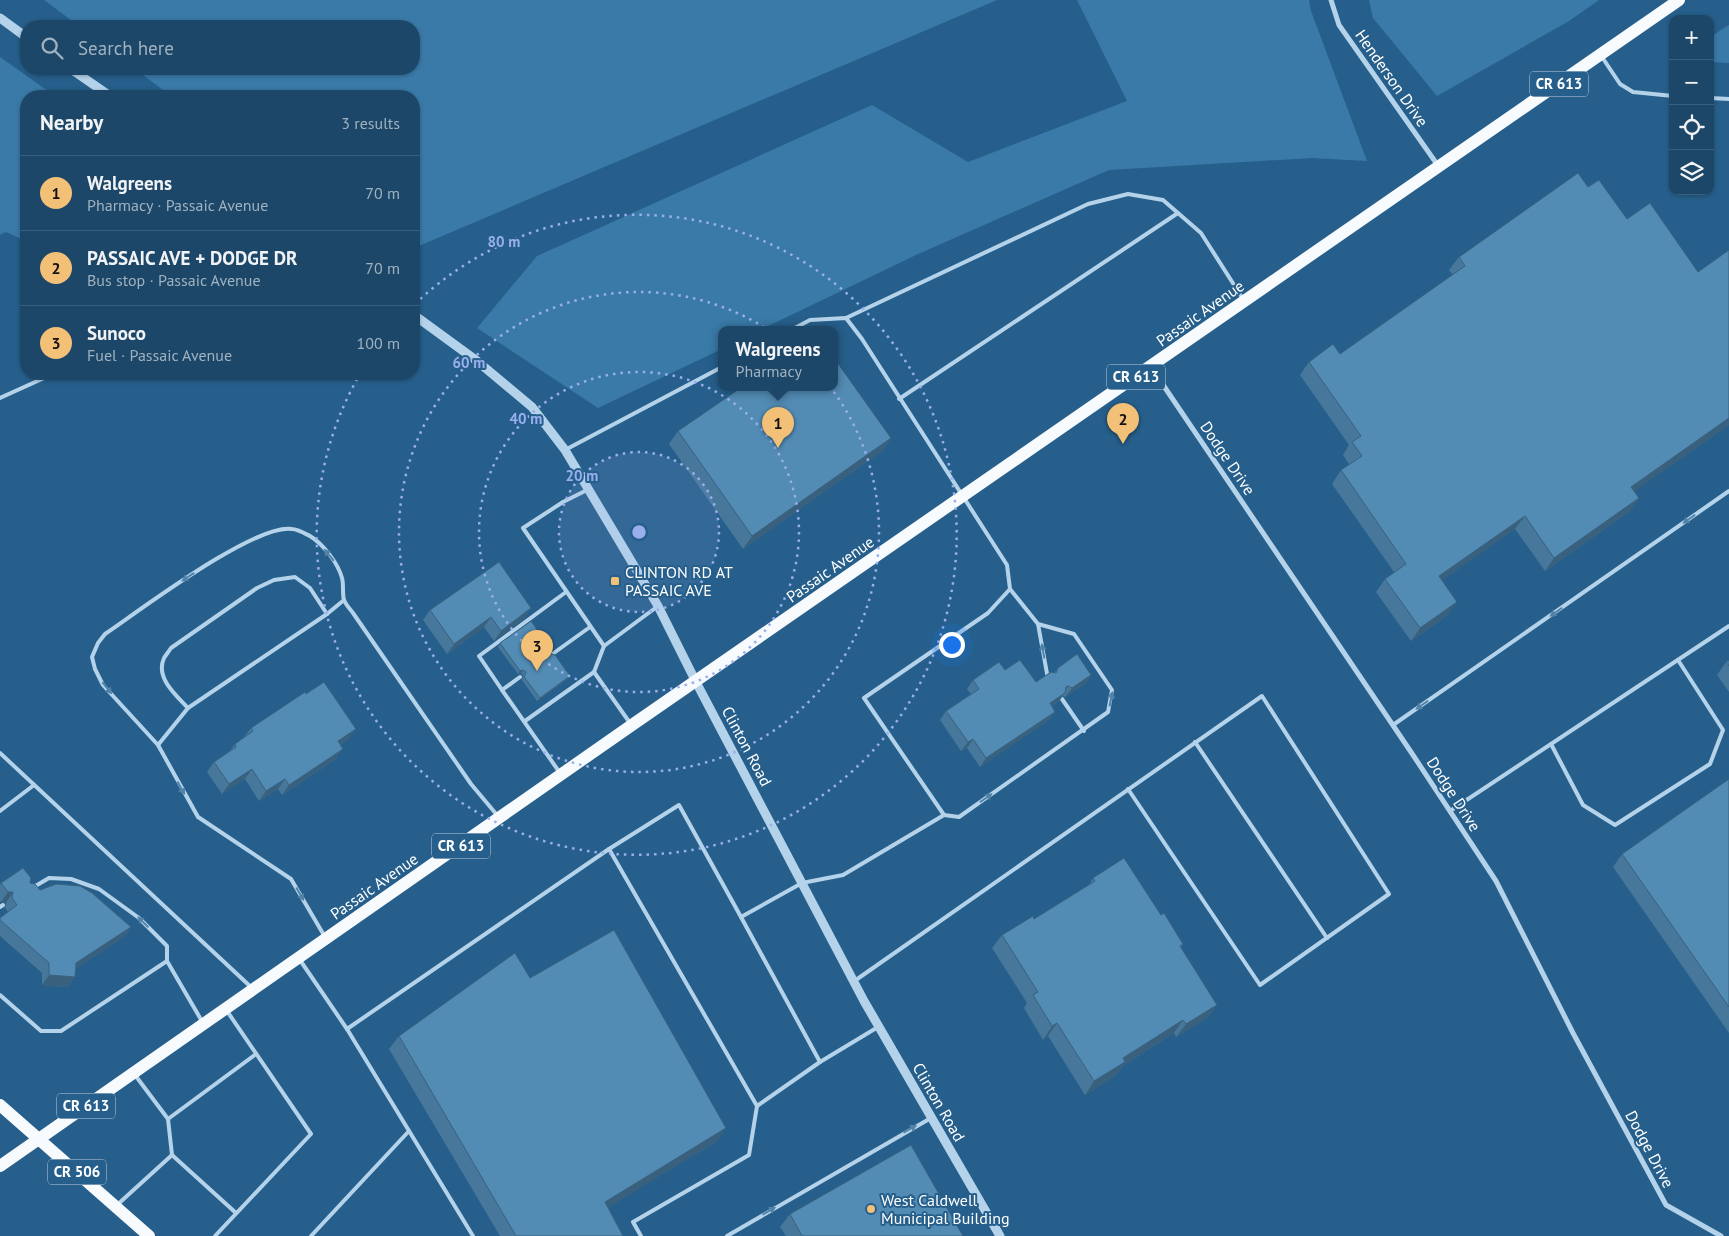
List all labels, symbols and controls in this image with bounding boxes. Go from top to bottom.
map controls [1669,15,1714,195]
button: + [1669,15,1714,60]
search box [20,20,420,75]
street label: Henderson Drive [1351,26,1433,130]
icon: search [38,34,66,62]
text: Search here [78,36,174,60]
button: − [1669,60,1714,105]
road number: CR 613 [1530,72,1588,96]
button: locate [1669,105,1714,150]
text: Nearby [40,109,103,136]
text: 3 results [341,113,400,133]
button: layers [1669,150,1714,195]
text: Walgreens [87,171,172,195]
text: 1 [51,183,61,203]
text: 70 m [365,183,400,203]
text: Pharmacy · Passaic Avenue [87,195,268,215]
text: 80 m [488,232,520,251]
text: PASSAIC AVE + DODGE DR [87,246,297,270]
text: 2 [51,258,61,278]
text: 70 m [365,258,400,278]
text: Bus stop · Passaic Avenue [87,270,261,290]
street label: Passaic Avenue [1152,275,1248,351]
text: Sunoco [87,321,146,345]
popup [718,326,838,391]
text: 3 [51,333,61,353]
text: 100 m [357,333,400,353]
text: Walgreens [736,337,820,361]
text: Fuel · Passaic Avenue [87,345,232,365]
text: 60 m [453,353,485,372]
text: Pharmacy [736,361,802,381]
road number: CR 613 [1107,364,1165,390]
pin: 2 [1107,403,1139,444]
pin: 1 [762,407,794,448]
text: 40 m [510,409,542,428]
street label: Dodge Drive [1196,417,1260,499]
text: 20 m [566,466,598,485]
one-way arrow [1682,514,1696,524]
centre of rings [630,523,648,541]
street label: Passaic Avenue [782,531,878,607]
one-way arrow [323,550,335,562]
place label: CLINTON RD AT PASSAIC AVE [625,562,733,600]
one-way arrow [182,572,195,582]
marker: CLINTON RD AT PASSAIC AVE [609,575,621,587]
one-way arrow [1549,607,1562,617]
pin: 3 [521,630,553,671]
your location [939,632,965,658]
one-way arrow [1039,643,1047,659]
one-way arrow [101,682,112,695]
one-way arrow [1107,690,1115,706]
one-way arrow [1415,700,1429,710]
street label: Clinton Road [718,703,776,789]
street label: Dodge Drive [1423,753,1485,835]
one-way arrow [177,781,186,794]
one-way arrow [979,793,993,803]
road number: CR 613 [432,834,490,858]
street label: Passaic Avenue [326,848,422,924]
one-way arrow [295,887,304,900]
one-way arrow [137,916,149,928]
street label: Clinton Road [908,1059,970,1145]
road number: CR 613 [57,1094,115,1118]
street label: Dodge Drive [1621,1107,1679,1191]
one-way arrow [903,1125,916,1134]
road number: CR 506 [48,1160,106,1184]
place label: West Caldwell Municipal Building [881,1190,1010,1228]
marker: West Caldwell Municipal Building [865,1203,877,1215]
one-way arrow [763,1207,776,1216]

